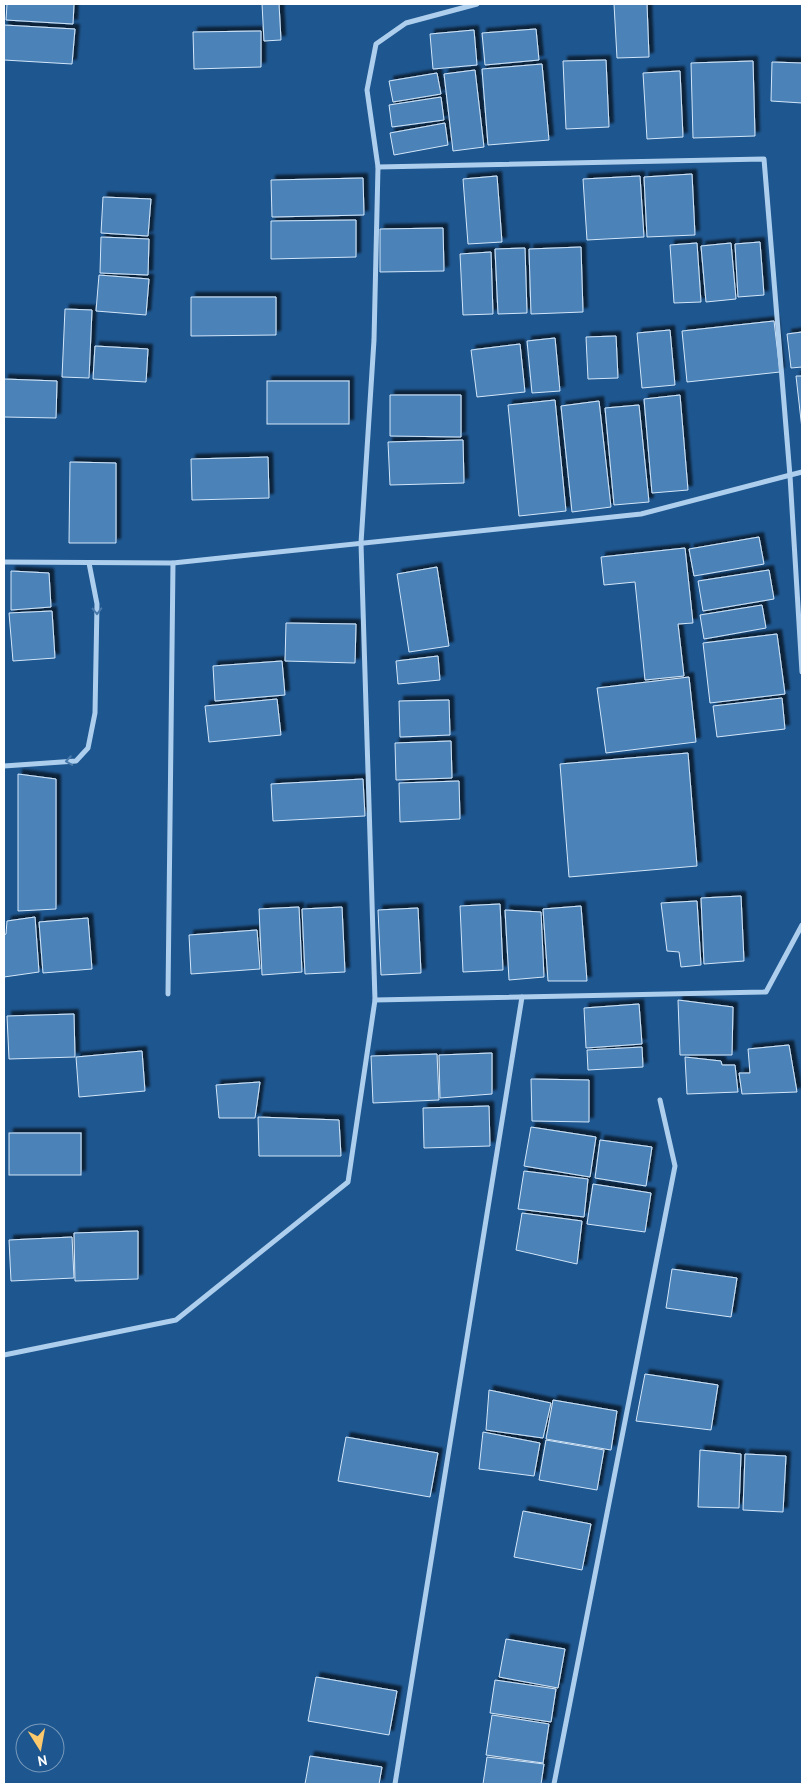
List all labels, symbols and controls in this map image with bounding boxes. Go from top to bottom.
one-way arrow [92,607,102,615]
one-way arrow [64,755,73,765]
north arrow [15,1723,65,1773]
text: N [36,1751,49,1770]

